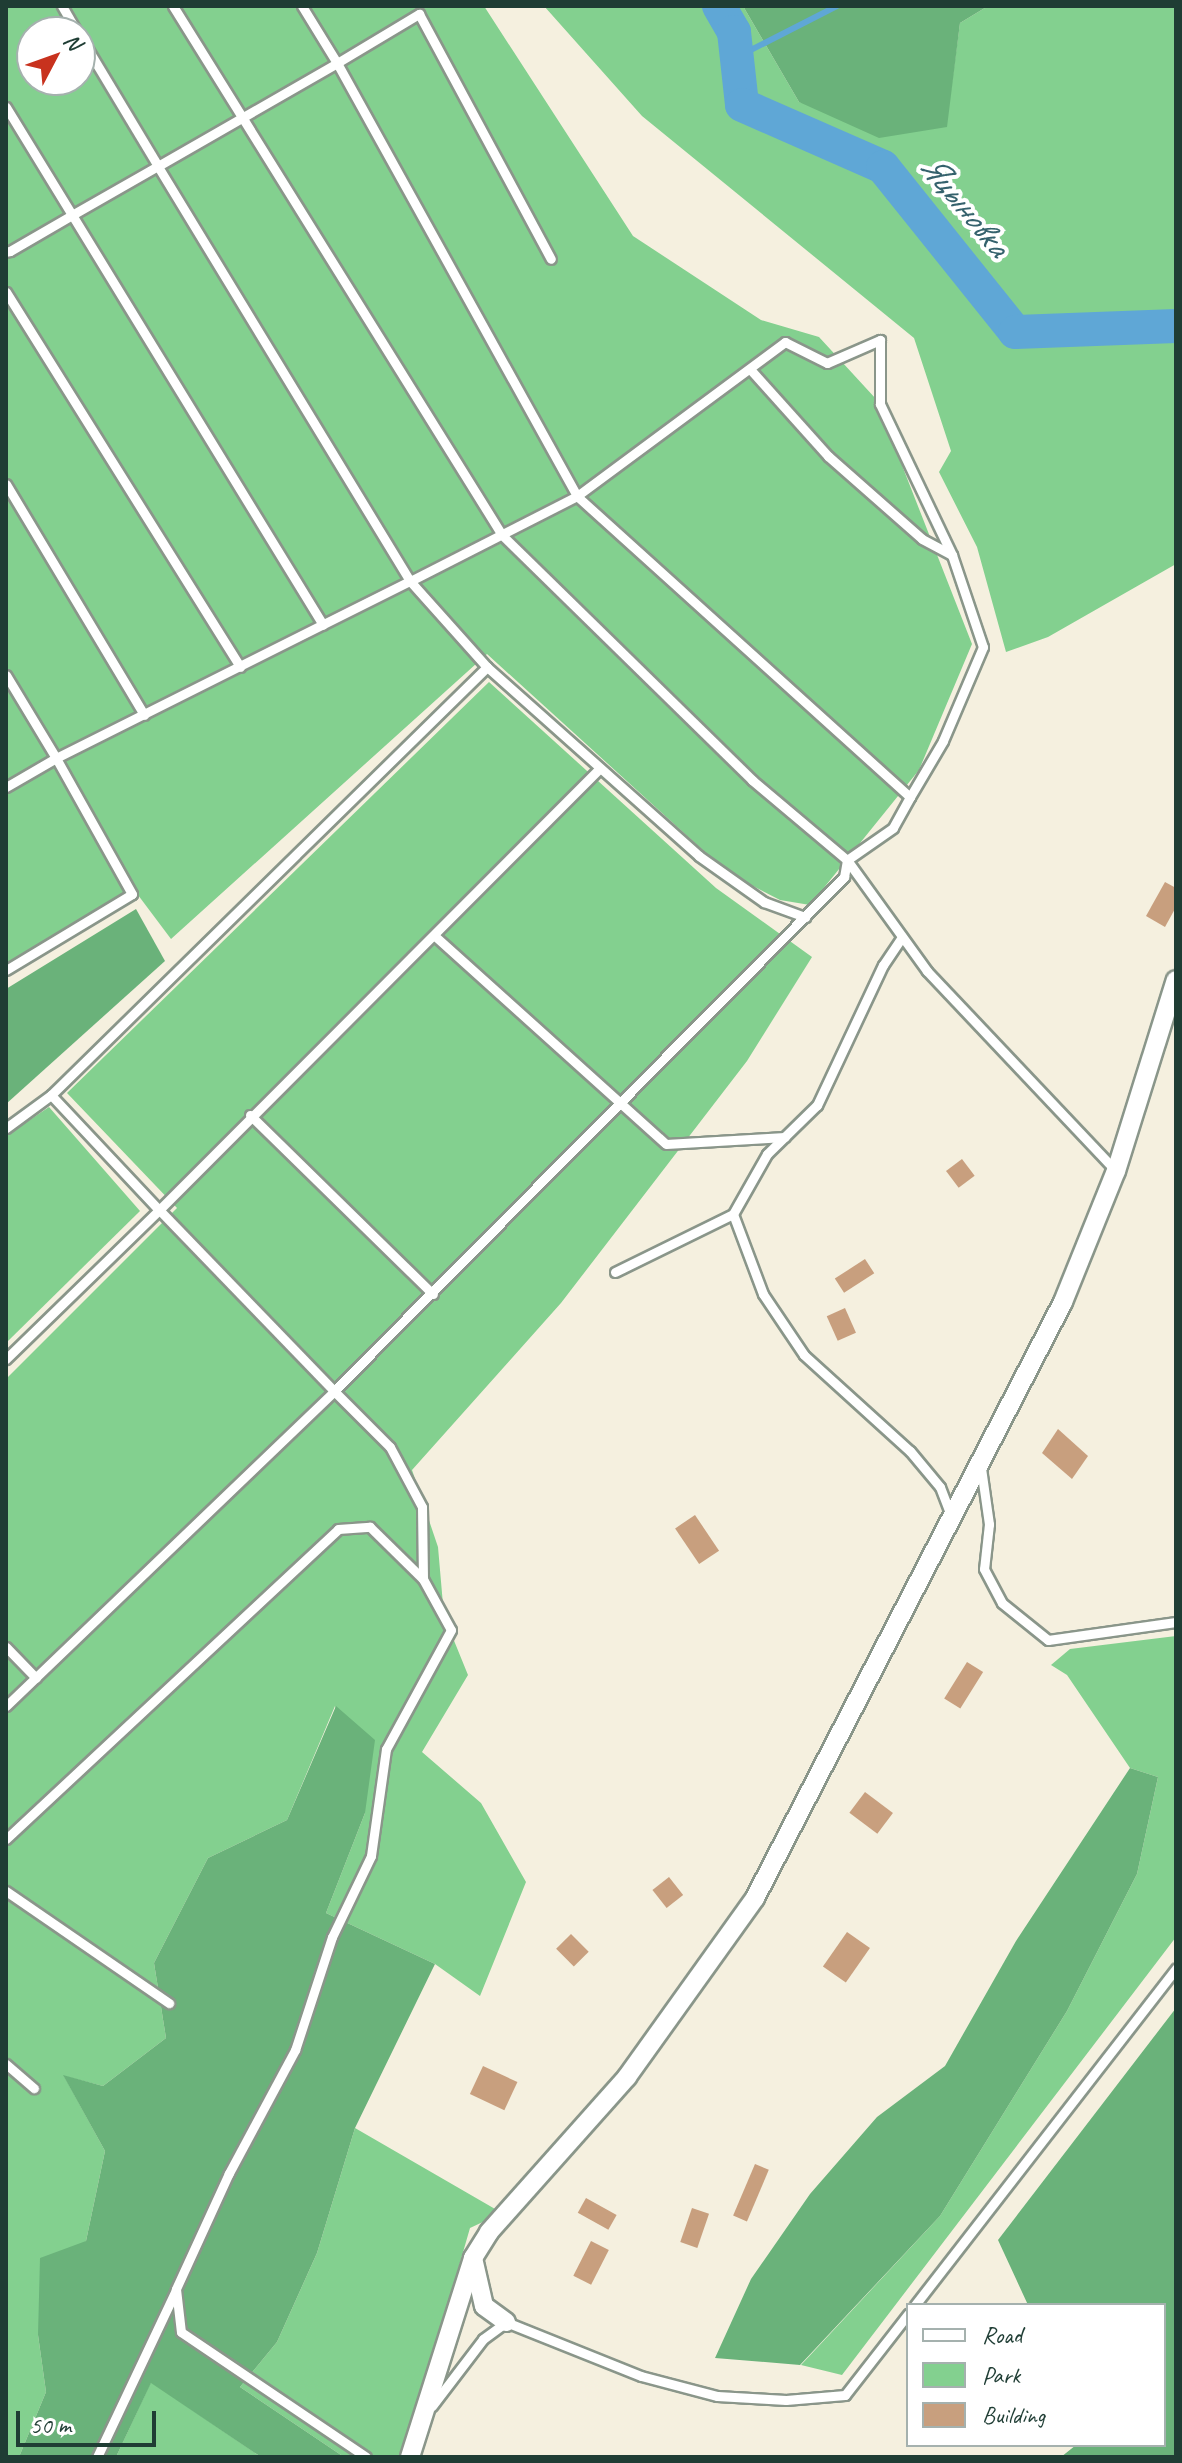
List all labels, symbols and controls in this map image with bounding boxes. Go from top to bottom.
north arrow [16,16,96,96]
text: N [58,27,88,56]
water label: Яцыновка [911,145,1019,265]
legend [906,2303,1166,2447]
text: Road [982,2320,1022,2350]
text: Park [982,2360,1020,2390]
scale bar [20,2395,160,2445]
text: Building [982,2400,1045,2430]
text: 50 m [30,2410,71,2440]

